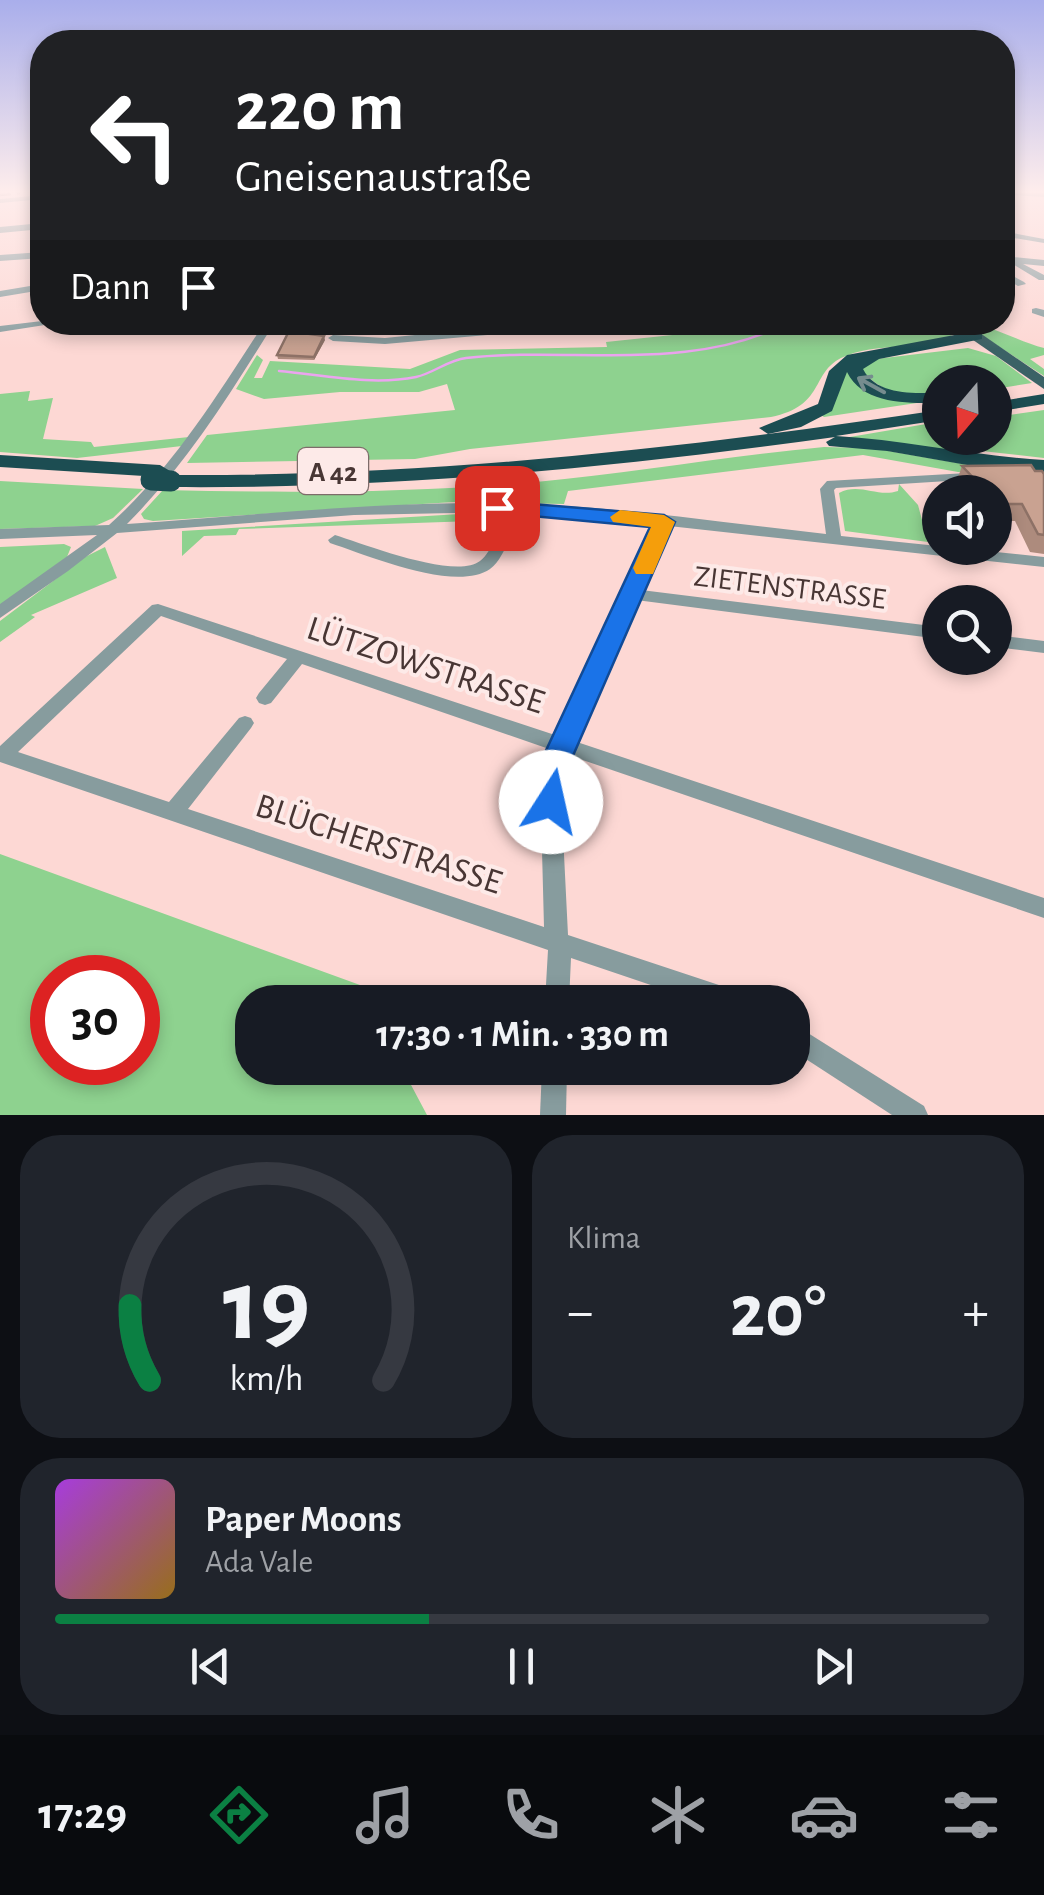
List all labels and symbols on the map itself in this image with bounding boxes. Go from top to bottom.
north arrow [922,365,1012,455]
one-way arrow [857,375,886,394]
road number: A 42 [298,448,368,494]
pin [455,466,540,551]
street label: ZIETENSTRASSE [692,561,888,615]
street label: LÜTZOWSTRASSE [303,610,549,720]
position arrow [499,750,603,854]
street label: BLÜCHERSTRASSE [251,787,506,901]
speed limit sign: 30 [30,955,160,1085]

